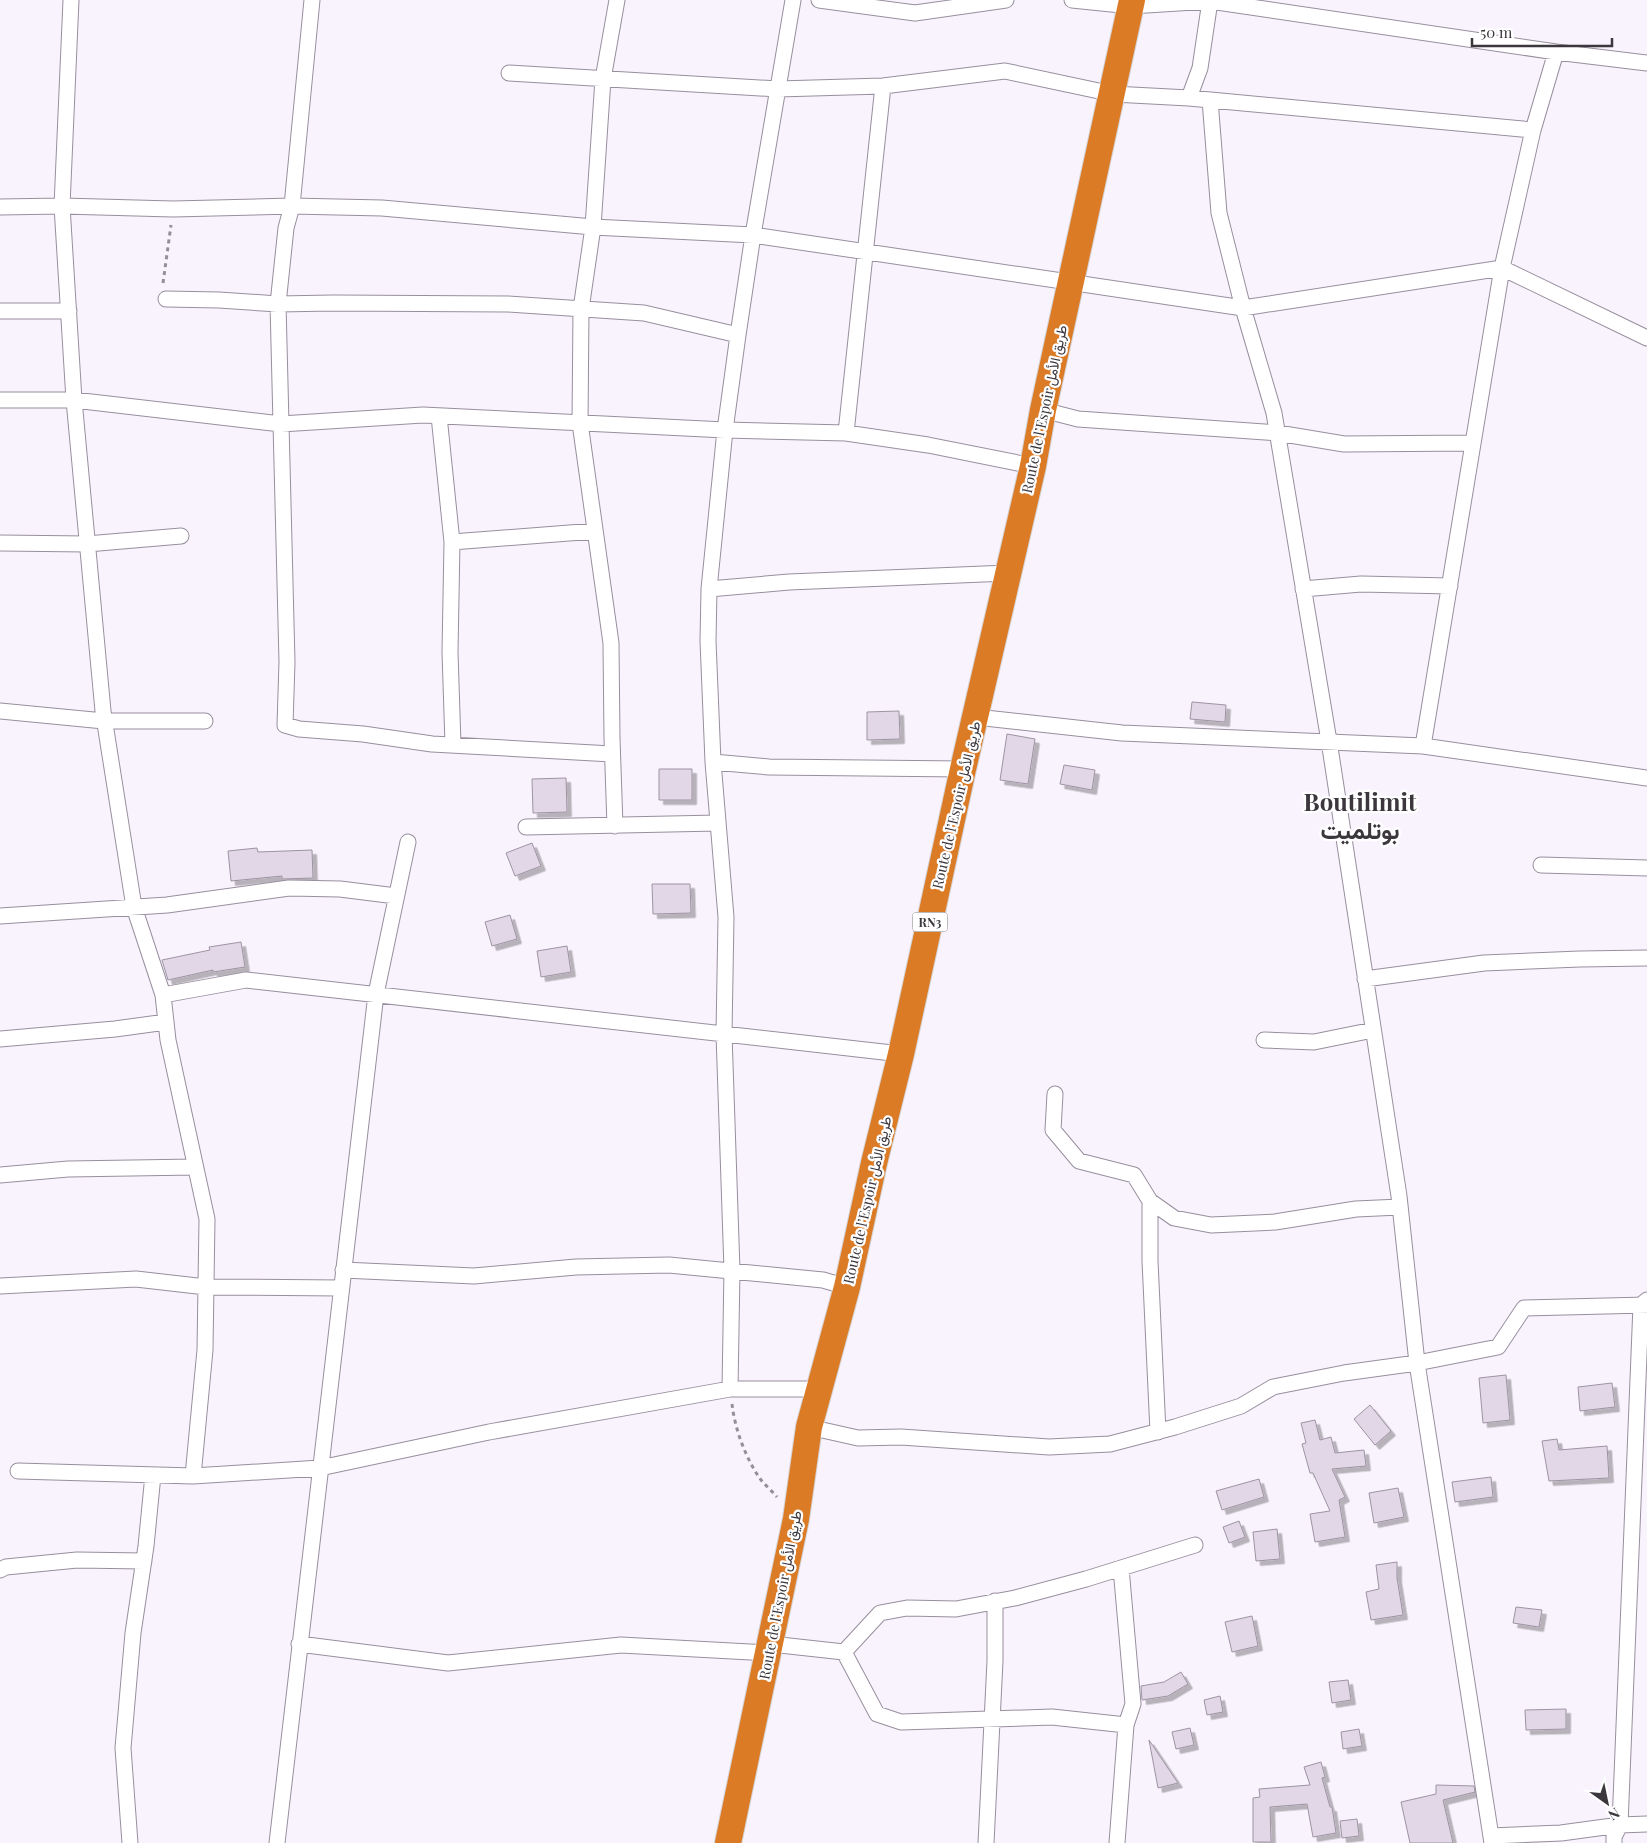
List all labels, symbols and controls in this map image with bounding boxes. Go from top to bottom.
scale bar [1472,15,1612,47]
text: 50 m [1480,22,1513,42]
street label: Route de l’Espoir طريق الأمل [1017,323,1071,495]
street label: Route de l’Espoir طريق الأمل [927,719,985,891]
district label: Boutilimit بوتلميت [1304,785,1417,846]
road number: RN3 [912,912,948,932]
street label: Route de l’Espoir طريق الأمل [838,1114,896,1286]
street label: Route de l’Espoir طريق الأمل [754,1509,806,1681]
north arrow [1582,1778,1632,1828]
text: N [1605,1804,1624,1825]

